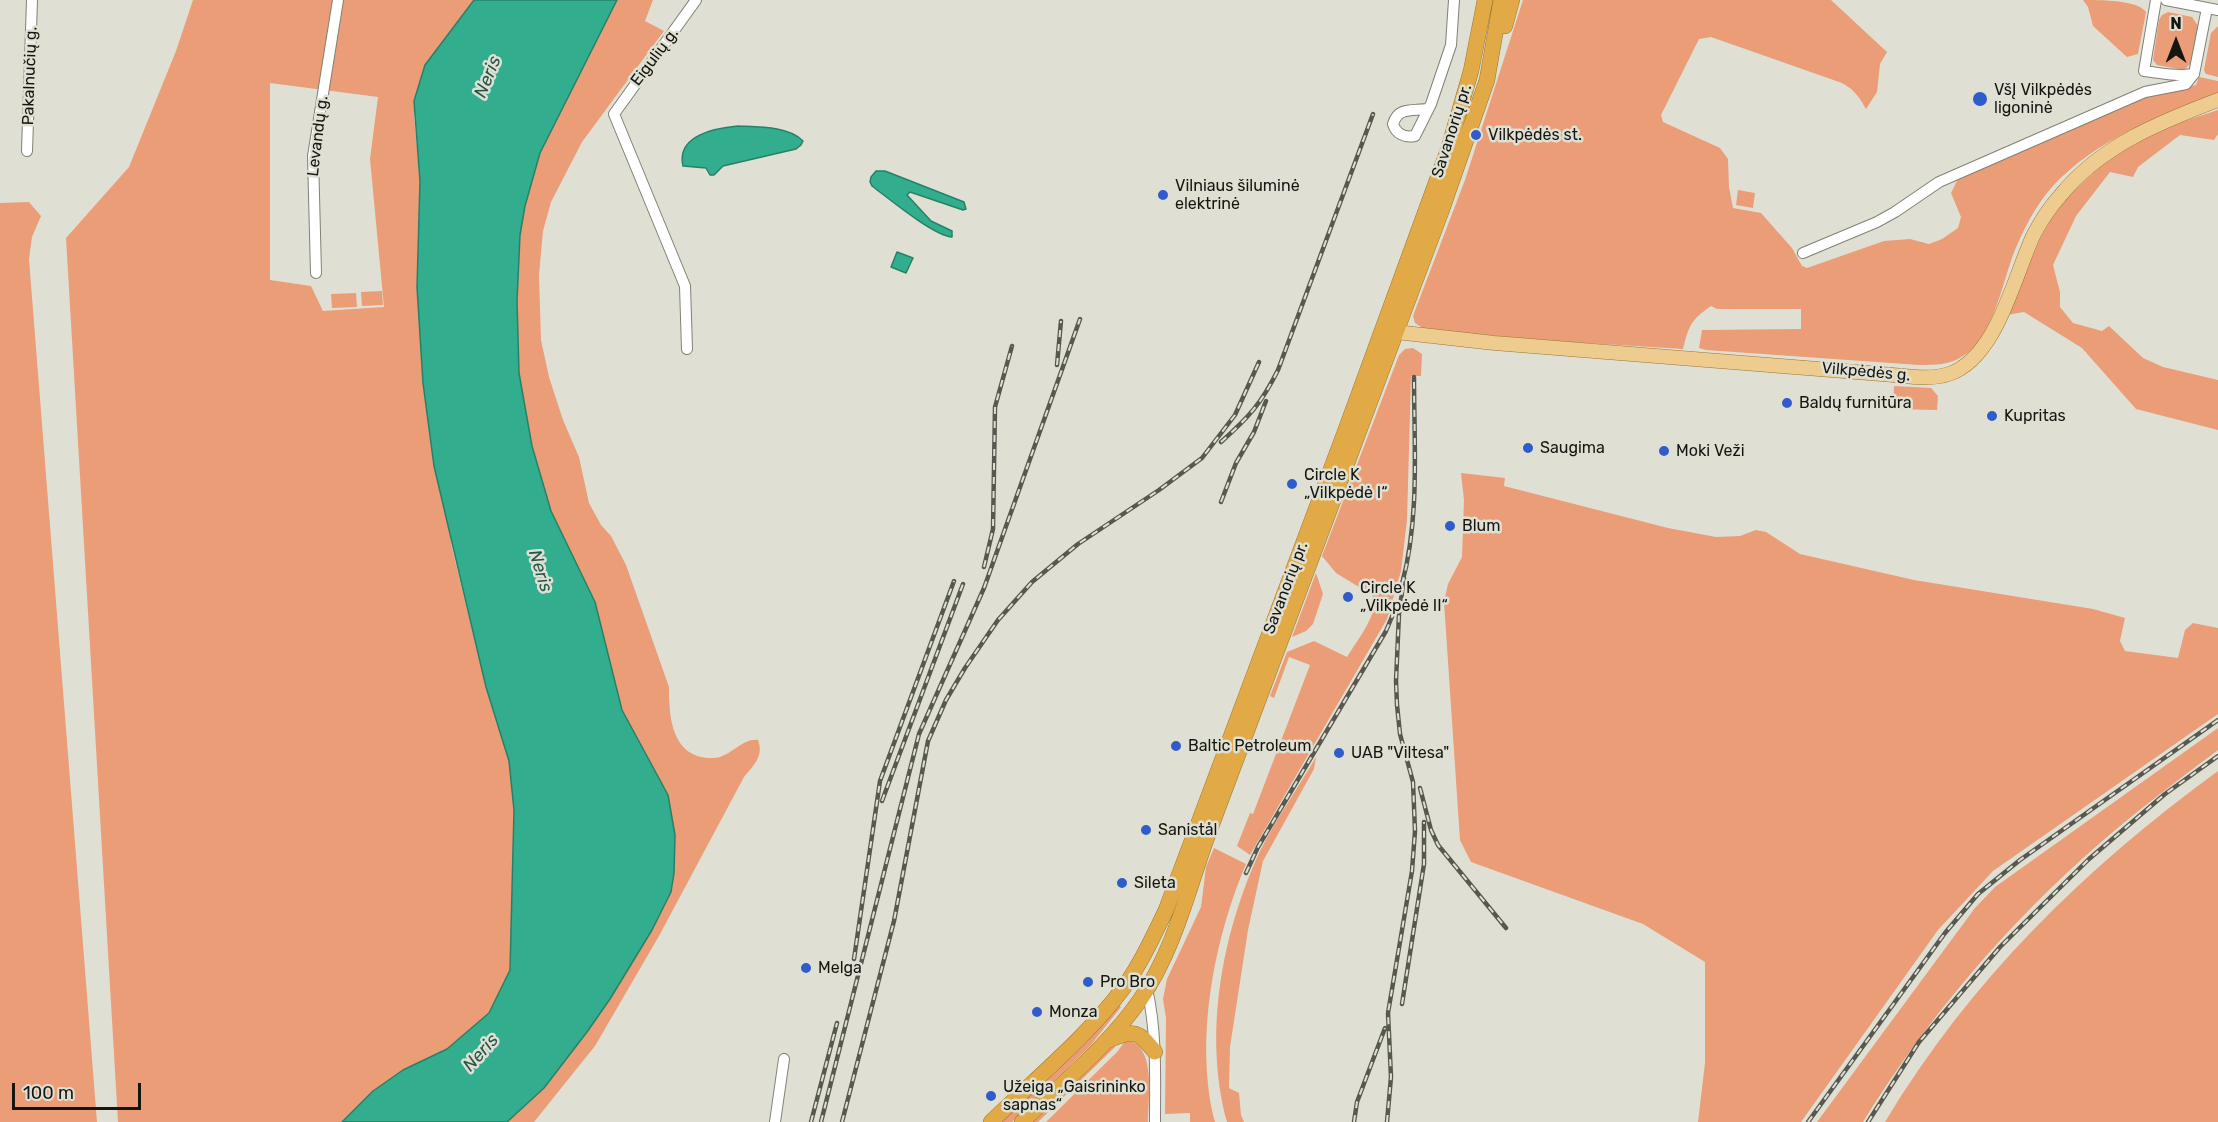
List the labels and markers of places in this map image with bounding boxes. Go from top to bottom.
place label: VšĮ Vilkpėdės ligoninė [1994,80,2092,118]
marker: VšĮ Vilkpėdės ligoninė [1971,90,1989,108]
place label: Vilkpėdės st. [1488,125,1582,145]
marker: Vilkpėdės st. [1469,128,1483,142]
place label: Vilniaus šiluminė elektrinė [1175,176,1300,214]
marker: Vilniaus šiluminė elektrinė [1156,188,1170,202]
place label: Baldų furnitūra [1799,393,1912,413]
marker: Baldų furnitūra [1780,396,1794,410]
place label: Kupritas [2004,406,2066,426]
marker: Kupritas [1985,409,1999,423]
place label: Saugima [1540,438,1605,458]
marker: Saugima [1521,441,1535,455]
place label: Moki Veži [1676,441,1745,461]
marker: Moki Veži [1657,444,1671,458]
place label: Circle K „Vilkpėdė I“ [1304,465,1387,503]
marker: Circle K „Vilkpėdė I“ [1285,477,1299,491]
place label: Blum [1462,516,1500,536]
marker: Blum [1443,519,1457,533]
place label: Circle K „Vilkpėdė II“ [1360,578,1448,616]
marker: Circle K „Vilkpėdė II“ [1341,590,1355,604]
place label: Baltic Petroleum [1188,736,1311,756]
marker: Baltic Petroleum [1169,739,1183,753]
place label: UAB "Viltesa" [1351,743,1449,763]
marker: UAB "Viltesa" [1332,746,1346,760]
place label: Sanistål [1158,820,1217,840]
marker: Sanistål [1139,823,1153,837]
place label: Sileta [1134,873,1176,893]
marker: Sileta [1115,876,1129,890]
place label: Melga [818,958,862,978]
marker: Melga [799,961,813,975]
place label: Pro Bro [1100,972,1155,992]
marker: Pro Bro [1081,975,1095,989]
place label: Monza [1049,1002,1098,1022]
marker: Monza [1030,1005,1044,1019]
place label: Užeiga „Gaisrininko sapnas“ [1003,1077,1146,1115]
marker: Užeiga „Gaisrininko sapnas“ [984,1089,998,1103]

